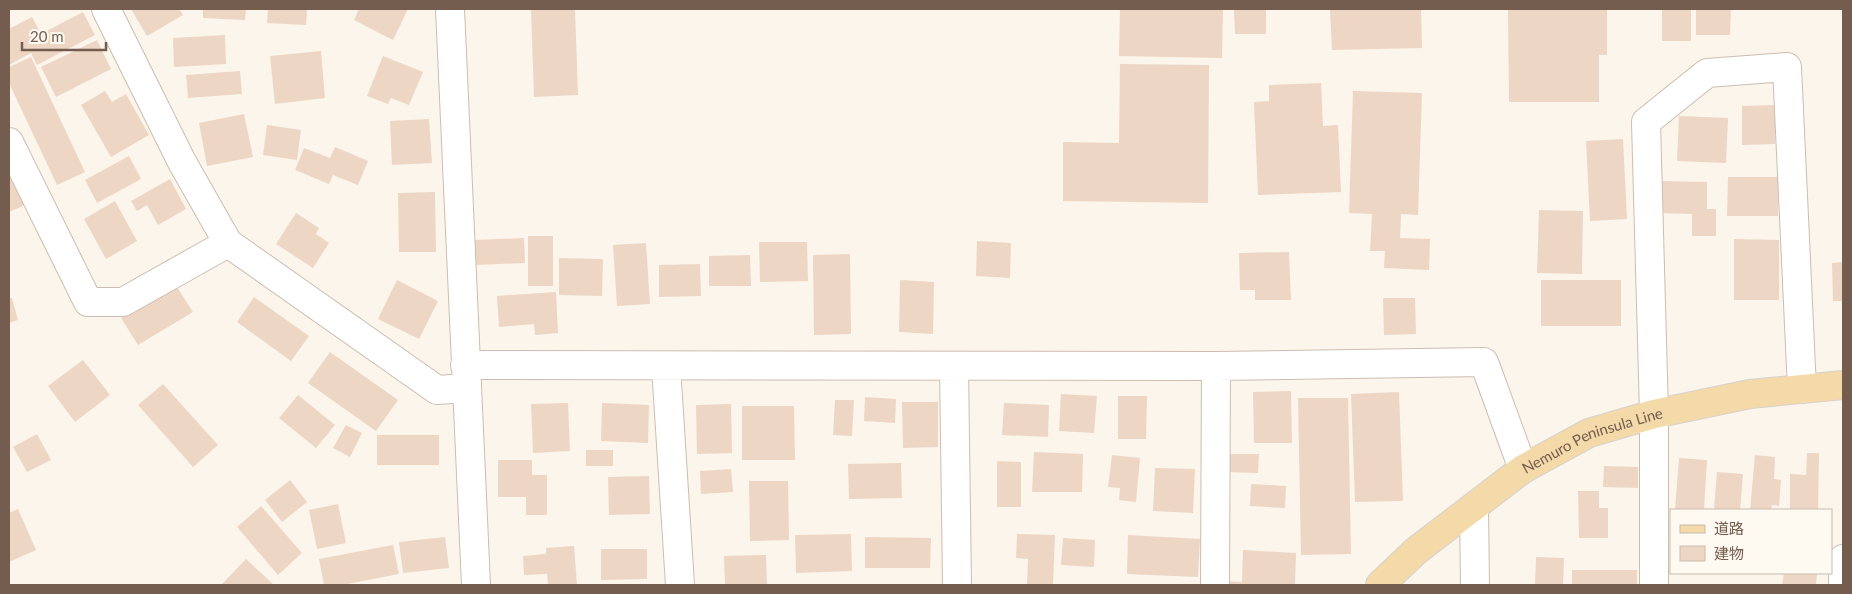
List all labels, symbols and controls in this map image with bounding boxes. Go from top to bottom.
scale bar [22,20,106,52]
text: 20 m [30,27,64,45]
street label: Nemuro Peninsula Line [1519,403,1664,477]
legend [1670,509,1832,574]
text: 道路 [1714,519,1744,537]
text: 建物 [1714,544,1744,562]

